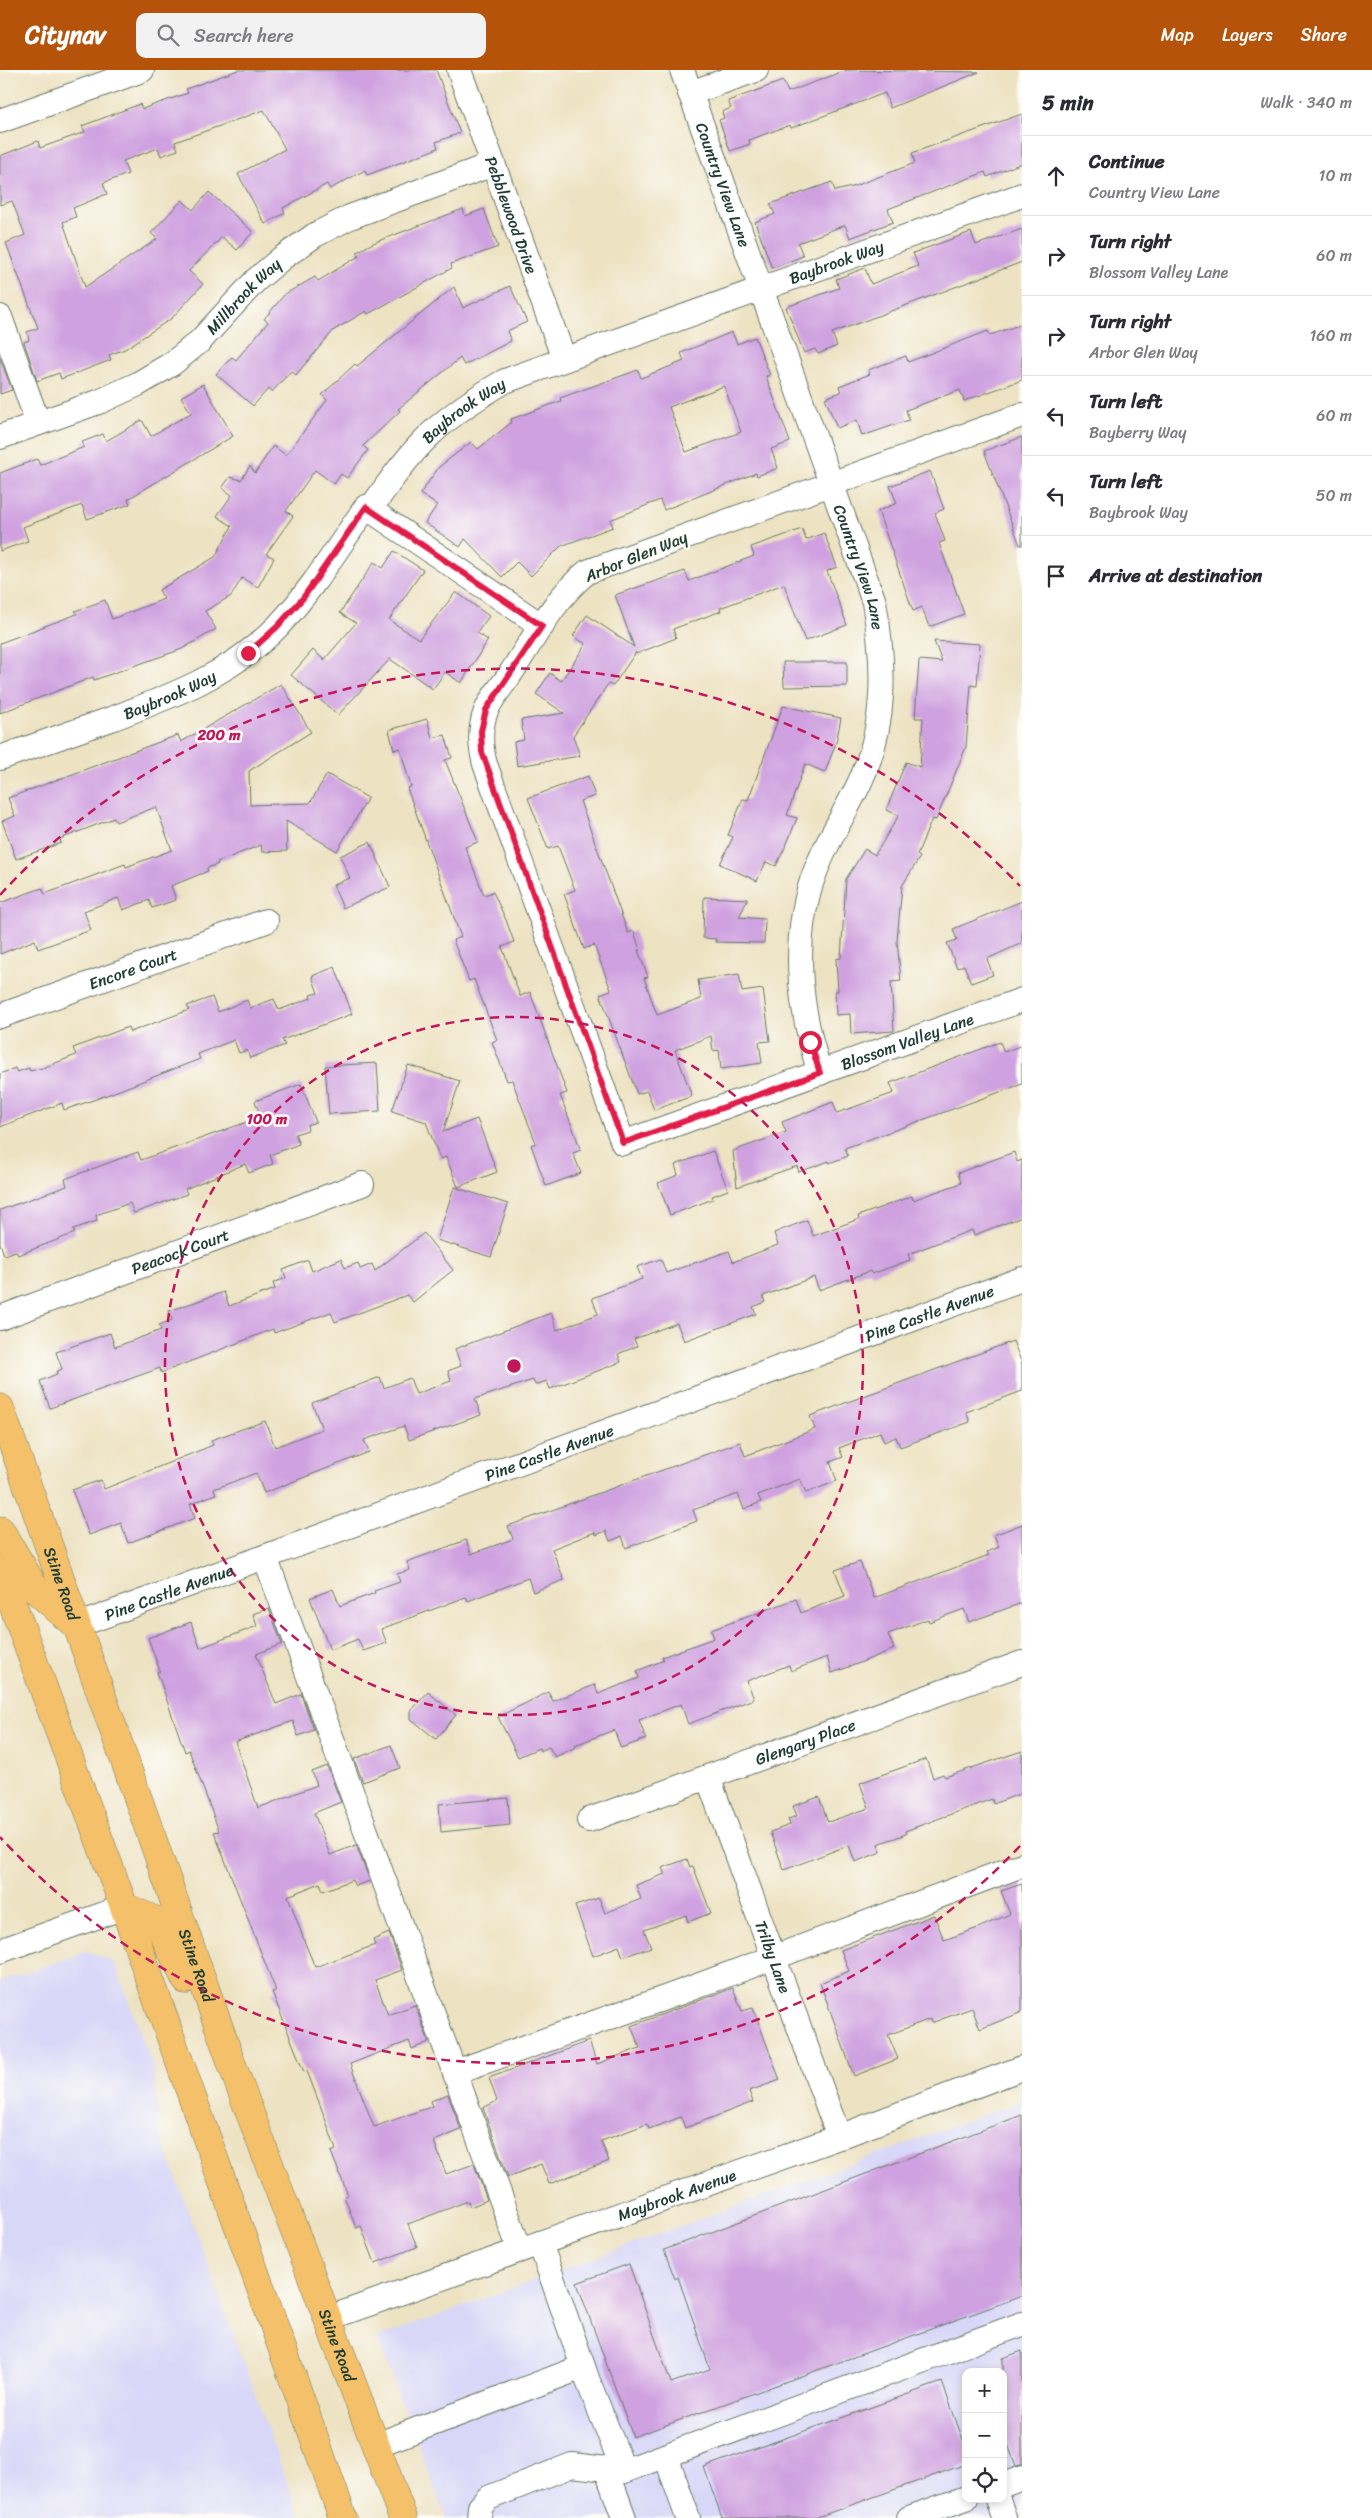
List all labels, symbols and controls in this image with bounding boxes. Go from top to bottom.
search box [136,13,486,58]
text: Citynav [25,14,106,56]
text: Search here [194,19,294,52]
text: Map [1161,19,1194,51]
text: Layers [1222,19,1273,51]
text: Share [1301,19,1347,51]
icon: search [154,21,182,49]
text: 5 min [1042,84,1094,122]
text: Walk · 340 m [1261,88,1352,117]
street label: Country View Lane [687,118,759,252]
text: Continue [1089,145,1165,178]
street label: Pebblewood Drive [476,152,546,278]
text: 10 m [1319,161,1352,190]
icon: ahead [1042,162,1070,190]
text: Country View Lane [1089,178,1220,207]
text: Turn right [1089,225,1171,258]
street label: Baybrook Way [785,232,889,293]
text: 60 m [1316,241,1352,270]
icon: right [1042,242,1070,270]
street label: Millbrook Way [198,250,289,342]
text: Blossom Valley Lane [1089,258,1228,287]
text: Turn right [1089,305,1171,338]
text: 160 m [1309,321,1352,350]
icon: right [1042,322,1070,350]
text: Arbor Glen Way [1089,338,1198,367]
street label: Baybrook Way [414,369,512,451]
text: Turn left [1089,385,1162,418]
text: 60 m [1316,401,1352,430]
icon: left [1042,402,1070,430]
text: Bayberry Way [1089,418,1186,447]
text: Turn left [1089,465,1162,498]
text: 50 m [1316,481,1352,510]
icon: left [1042,482,1070,510]
text: Baybrook Way [1089,498,1188,527]
street label: Country View Lane [825,500,892,632]
street label: Arbor Glen Way [579,522,693,591]
text: Arrive at destination [1089,559,1262,592]
icon: arrive [1042,562,1070,590]
route end [237,642,260,665]
street label: Baybrook Way [119,662,222,728]
text: 200 m [196,722,241,748]
street label: Encore Court [84,940,181,998]
street label: Blossom Valley Lane [837,1004,978,1079]
route start [799,1031,822,1054]
text: 100 m [247,1106,288,1132]
street label: Peacock Court [127,1220,233,1283]
street label: Pine Castle Avenue [861,1276,998,1350]
centre of rings [505,1357,523,1375]
street label: Pine Castle Avenue [481,1416,618,1490]
street label: Stine Road [35,1543,88,1626]
street label: Pine Castle Avenue [100,1555,238,1629]
street label: Glengary Place [751,1711,860,1774]
street label: Trilby Lane [746,1916,800,1998]
street label: Stine Road [170,1924,223,2008]
street label: Maybrook Avenue [613,2160,741,2230]
street label: Stine Road [310,2304,365,2388]
map controls [962,2368,1007,2503]
button: + [962,2368,1007,2413]
button: − [962,2413,1007,2458]
button: locate [962,2458,1007,2503]

